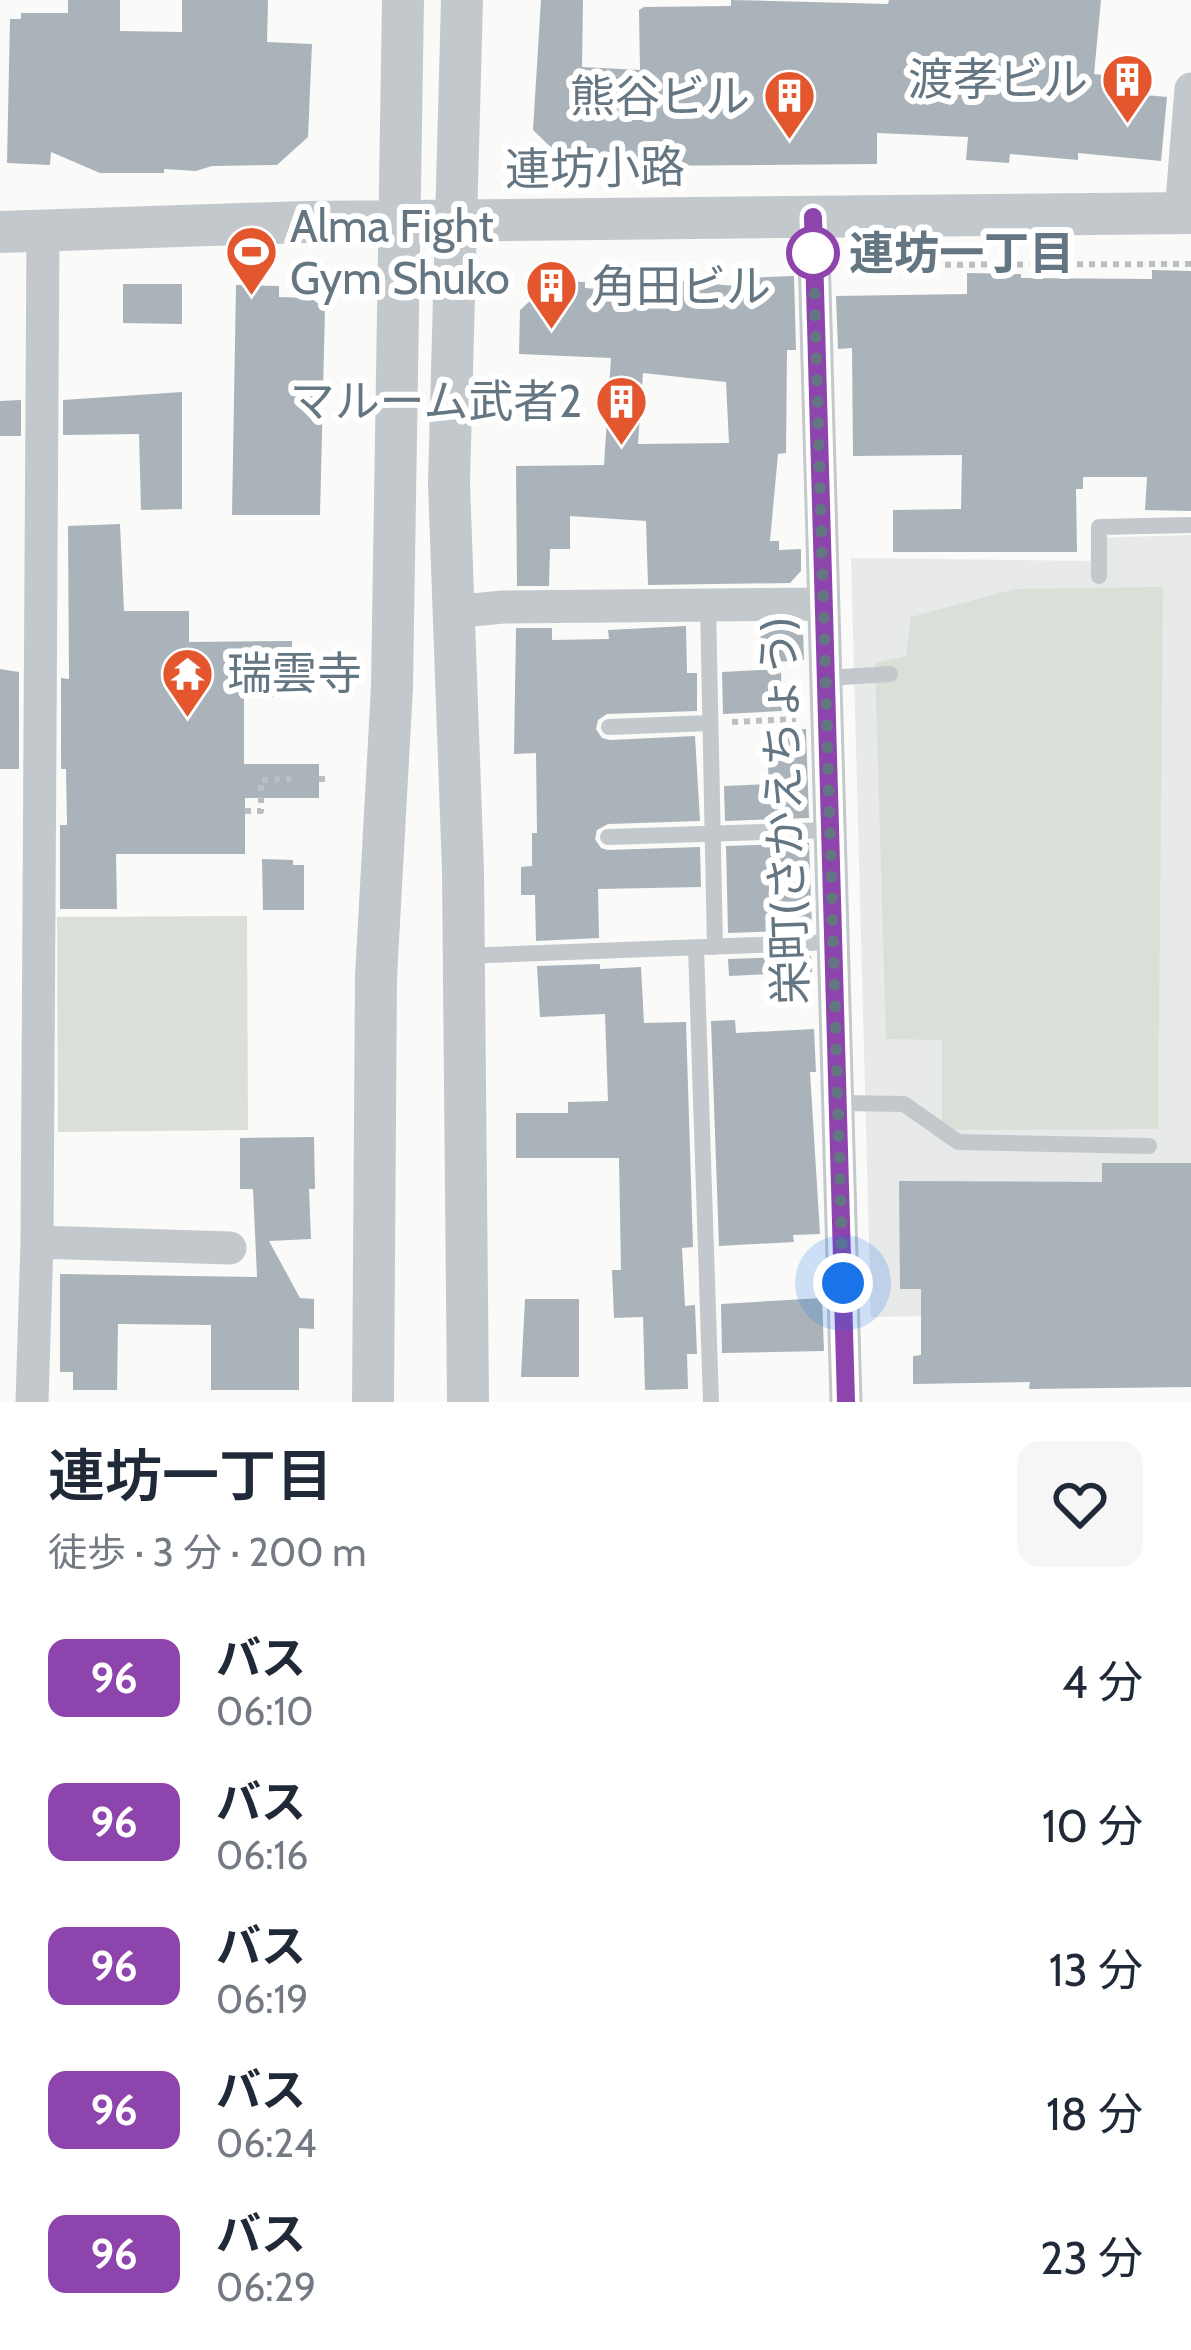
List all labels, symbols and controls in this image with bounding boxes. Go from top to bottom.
building icon: 渡孝ビル [1099,51,1155,125]
place label: 渡孝ビル [908,52,1088,106]
building icon: 熊谷ビル [761,68,817,142]
place label: 熊谷ビル [570,69,750,123]
street label: 連坊小路 [505,139,685,197]
place label: Alma Fight Gym Shuko [290,199,510,305]
sports icon: Alma Fight Gym Shuko [223,224,279,298]
place label: 連坊一丁目 [849,226,1074,280]
marker: 連坊一丁目 [788,228,838,278]
building icon: 角田ビル [524,258,580,332]
place label: 角田ビル [591,259,771,313]
building icon: マルーム武者2 [593,373,649,447]
place label: マルーム武者2 [290,374,582,428]
street label: 栄町(さかえちょう) [750,616,818,1006]
temple icon: 瑞雲寺 [160,645,216,719]
place label: 瑞雲寺 [227,646,362,700]
your location [813,1253,873,1313]
text: 連坊一丁目 [48,1441,333,1510]
button: heart [1017,1441,1143,1567]
text: 徒歩 · 3 分 · 200 m [48,1528,366,1576]
text: バス [216,1631,306,1685]
text: 96 [90,1652,138,1704]
text: 4 分 [1062,1655,1143,1709]
text: 06:10 [216,1687,313,1735]
text: バス [216,1775,306,1829]
text: 96 [90,1796,138,1848]
text: 10 分 [1042,1799,1143,1853]
text: 06:16 [216,1831,308,1879]
text: バス [216,1919,306,1973]
text: 96 [90,1940,138,1992]
text: 13 分 [1049,1943,1143,1997]
text: 06:19 [216,1975,308,2023]
text: バス [216,2063,306,2117]
text: 96 [90,2084,138,2136]
text: 18 分 [1046,2087,1143,2141]
text: 06:24 [216,2119,316,2167]
text: バス [216,2207,306,2261]
text: 96 [90,2228,138,2280]
text: 23 分 [1040,2231,1143,2285]
text: 06:29 [216,2263,316,2311]

